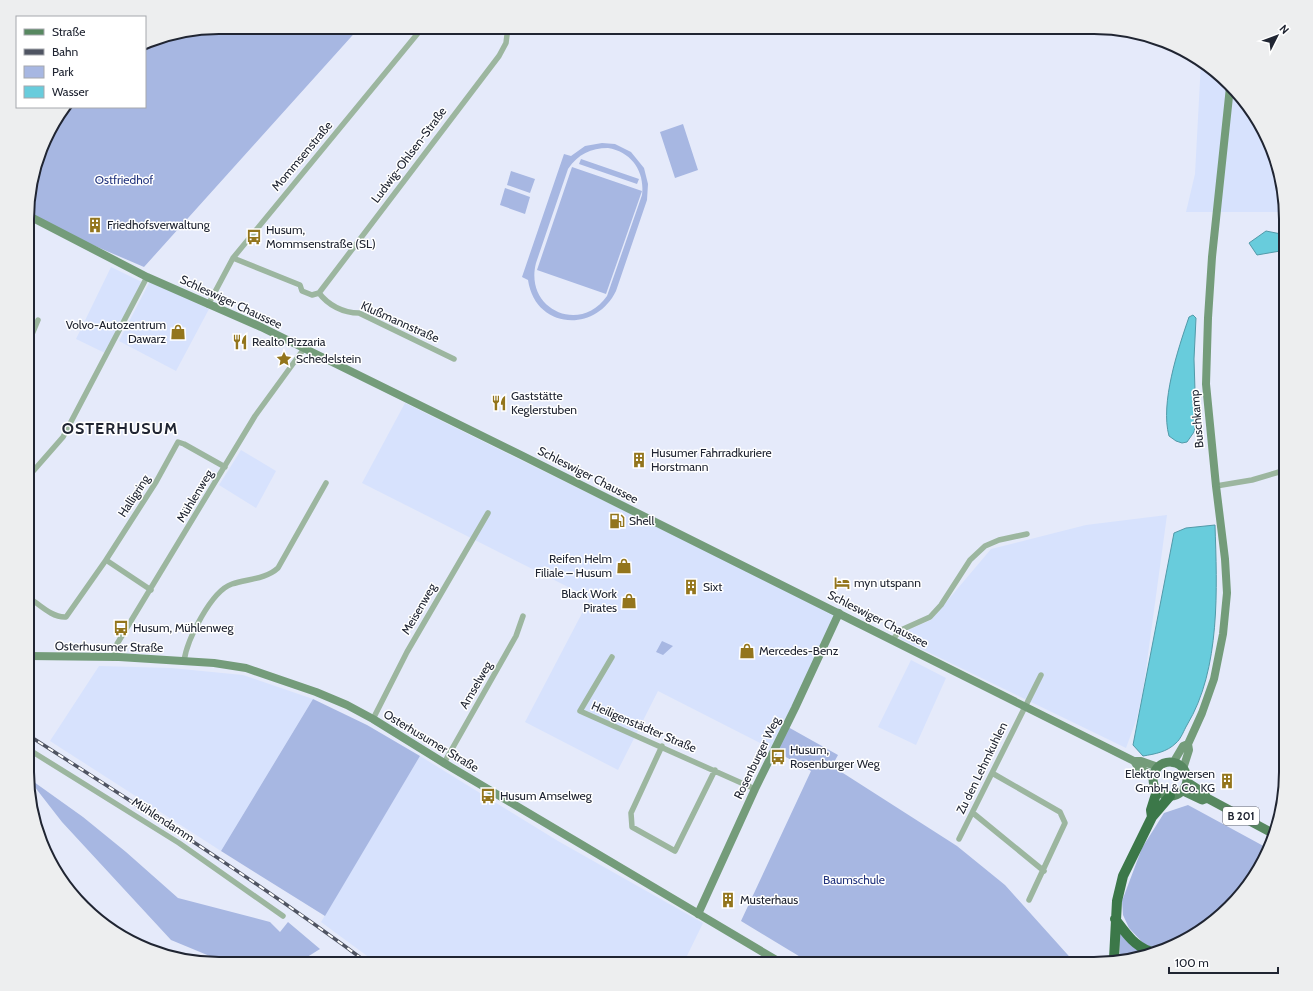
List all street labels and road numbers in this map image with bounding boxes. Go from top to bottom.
street label: Ludwig-Ohlsen-Straße [368,104,449,205]
street label: Mommsenstraße [268,118,335,194]
street label: Schleswiger Chaussee [178,271,285,332]
street label: Klußmannstraße [359,298,442,345]
street label: Buschkamp [1186,389,1207,449]
street label: Schleswiger Chaussee [535,443,641,506]
street label: Mühlenweg [173,466,217,525]
street label: Halligring [114,471,153,520]
street label: Meisenweg [398,580,440,637]
street label: Schleswiger Chaussee [825,587,931,650]
street label: Osterhusumer Straße [55,638,163,655]
street label: Amselweg [456,657,496,711]
street label: Heiligenstädter Straße [589,698,699,755]
street label: Osterhusumer Straße [381,706,482,775]
street label: Rosenburger Weg [730,713,783,801]
street label: Zu den Lehmkuhlen [953,719,1010,816]
street label: Mühlendamm [129,794,197,845]
road number: B 201 [1223,807,1259,825]

